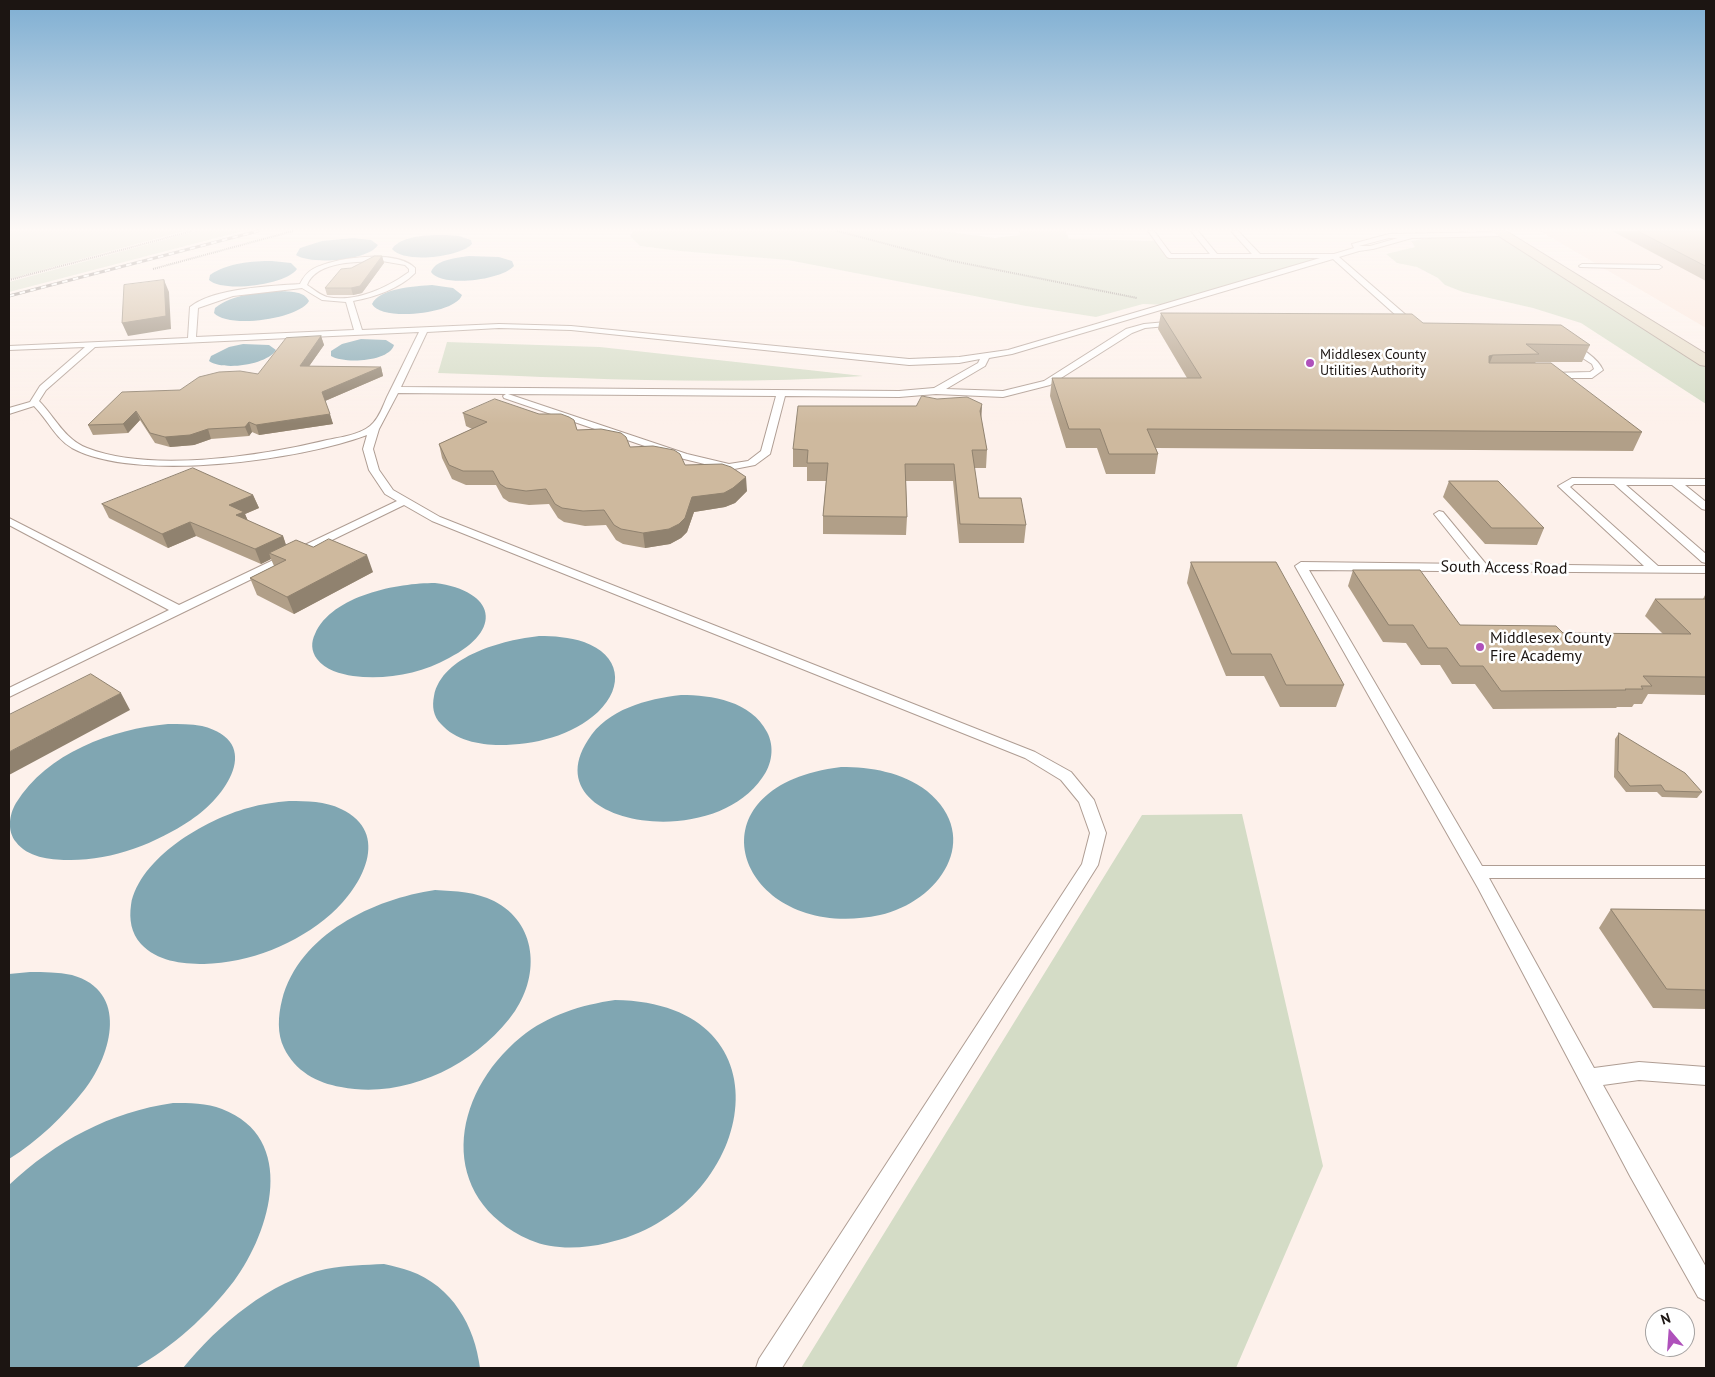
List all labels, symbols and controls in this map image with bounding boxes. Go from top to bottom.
place label: Middlesex County Utilities Authority [1320,347,1426,380]
marker: Middlesex County Utilities Authority [1304,357,1316,369]
street label: South Access Road [1440,557,1568,579]
place label: Middlesex County Fire Academy [1490,628,1611,666]
marker: Middlesex County Fire Academy [1474,641,1486,653]
north arrow [1645,1307,1695,1357]
text: N [1659,1309,1673,1329]

